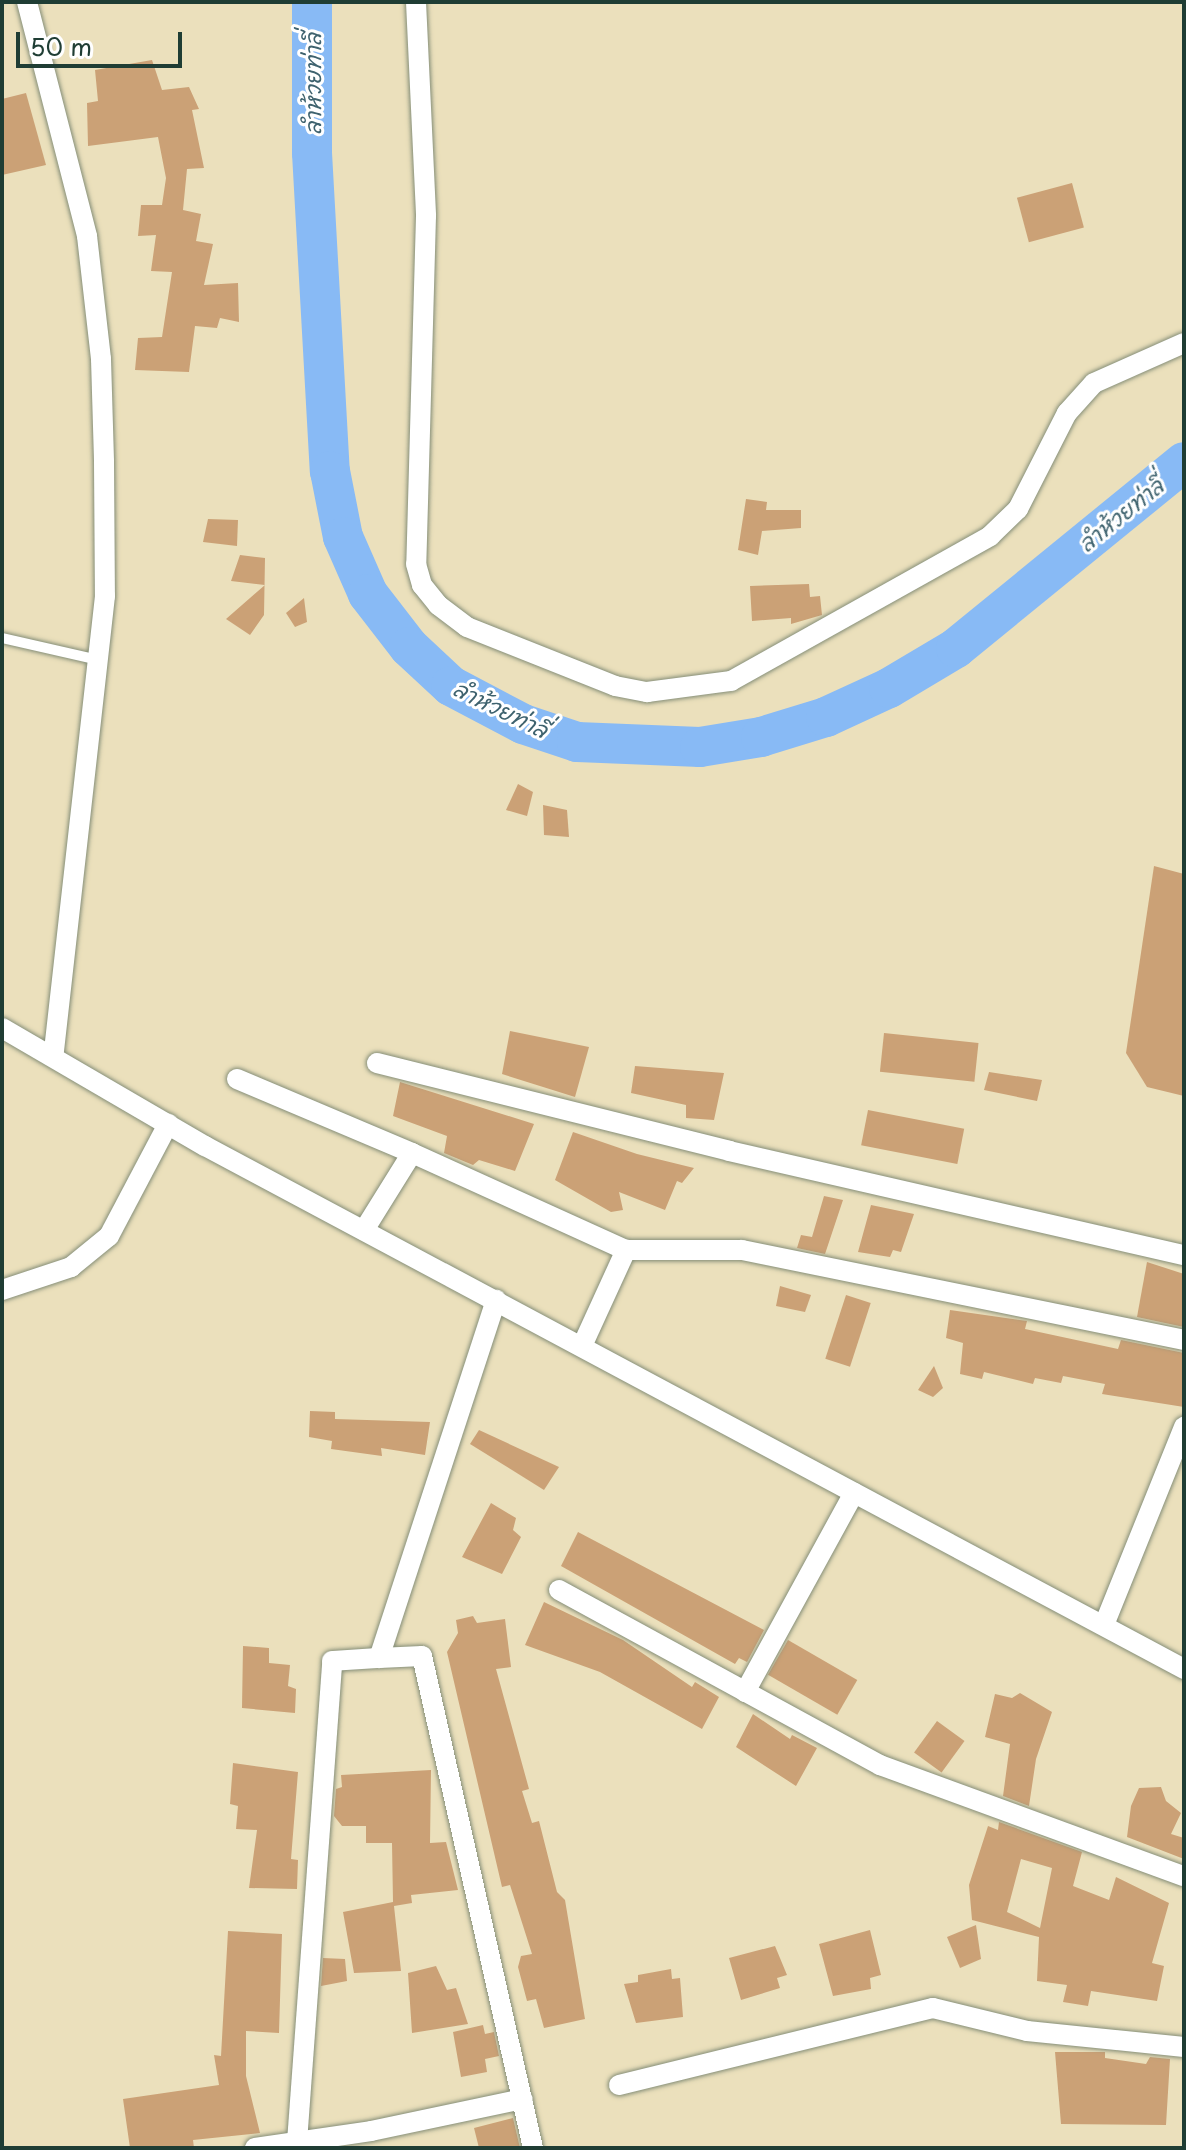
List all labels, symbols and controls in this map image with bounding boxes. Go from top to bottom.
scale bar [20,16,186,66]
text: 50 m [30,28,92,64]
water label: ลำห้วยท่าลี่ [299,33,325,135]
water label: ลำห้วยท่าลี่ [1072,472,1168,556]
water label: ลำห้วยท่าลี่ [449,674,553,742]

